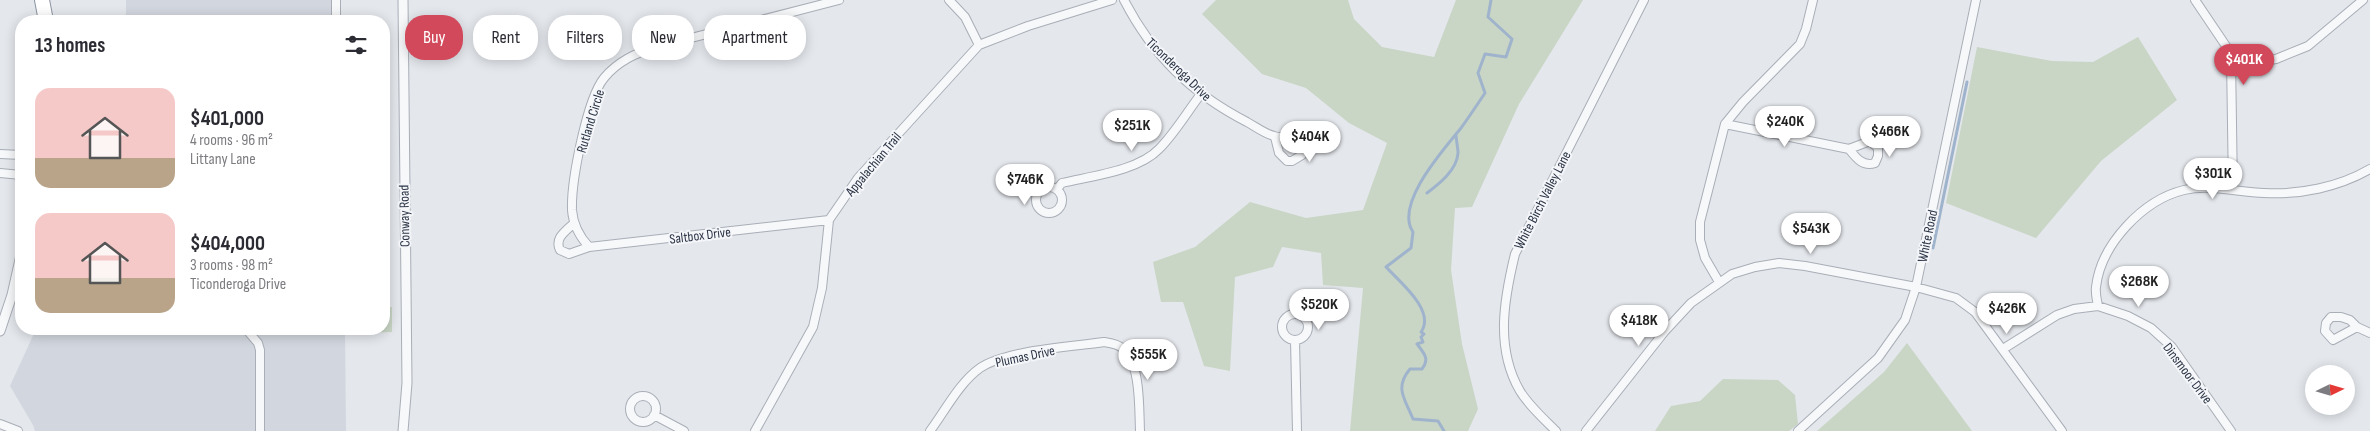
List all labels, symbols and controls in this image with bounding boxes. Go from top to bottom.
chip: Buy [405,15,463,60]
chip: Rent [473,15,538,60]
chip: Filters [548,15,622,60]
chip: New [632,15,694,60]
chip: Apartment [704,15,806,60]
icon: filters [342,31,370,59]
text: 13 homes [35,33,105,58]
street label: Ticonderoga Drive [1142,34,1215,105]
pin: $401K [2209,44,2279,86]
text: $401K [2225,50,2263,69]
street label: Rutland Circle [573,87,608,155]
text: $401,000 [190,106,264,131]
pin: $240K [1750,106,1820,148]
icon: home [75,108,135,168]
pin: $251K [1097,110,1167,152]
text: $240K [1766,112,1804,131]
text: $251K [1114,116,1150,135]
pin: $466K [1855,116,1925,158]
pin: $404K [1275,120,1345,163]
text: $466K [1871,122,1909,141]
text: $404K [1291,127,1329,146]
street label: Appalachian Trail [841,129,905,200]
text: 4 rooms · 96 m² [190,131,273,150]
street label: White Birch Valley Lane [1510,148,1575,252]
text: Littany Lane [190,150,256,169]
pin: $301K [2178,158,2248,200]
pin: $746K [990,164,1060,206]
text: $301K [2194,164,2232,183]
text: $746K [1006,170,1044,189]
street label: Conway Road [395,184,414,247]
street label: White Road [1914,208,1941,264]
pin: $543K [1776,212,1846,255]
text: $543K [1792,219,1830,238]
street label: Saltbox Drive [668,223,732,248]
text: $404,000 [190,231,265,256]
icon: home [75,233,135,293]
text: 3 rooms · 98 m² [190,256,273,275]
pin: $268K [2104,266,2174,308]
text: $268K [2120,272,2158,291]
text: Ticonderoga Drive [190,275,286,294]
pin: $520K [1284,288,1354,331]
pin: $426K [1972,292,2042,335]
text: $520K [1300,295,1338,314]
text: $426K [1988,299,2026,318]
pin: $418K [1604,304,1674,347]
text: $418K [1620,311,1658,330]
pin: $555K [1113,338,1183,381]
street label: Dinsmoor Drive [2159,340,2216,407]
street label: Plumas Drive [994,342,1056,371]
text: $555K [1129,345,1167,364]
north arrow [2305,365,2355,415]
map controls [2305,365,2355,415]

